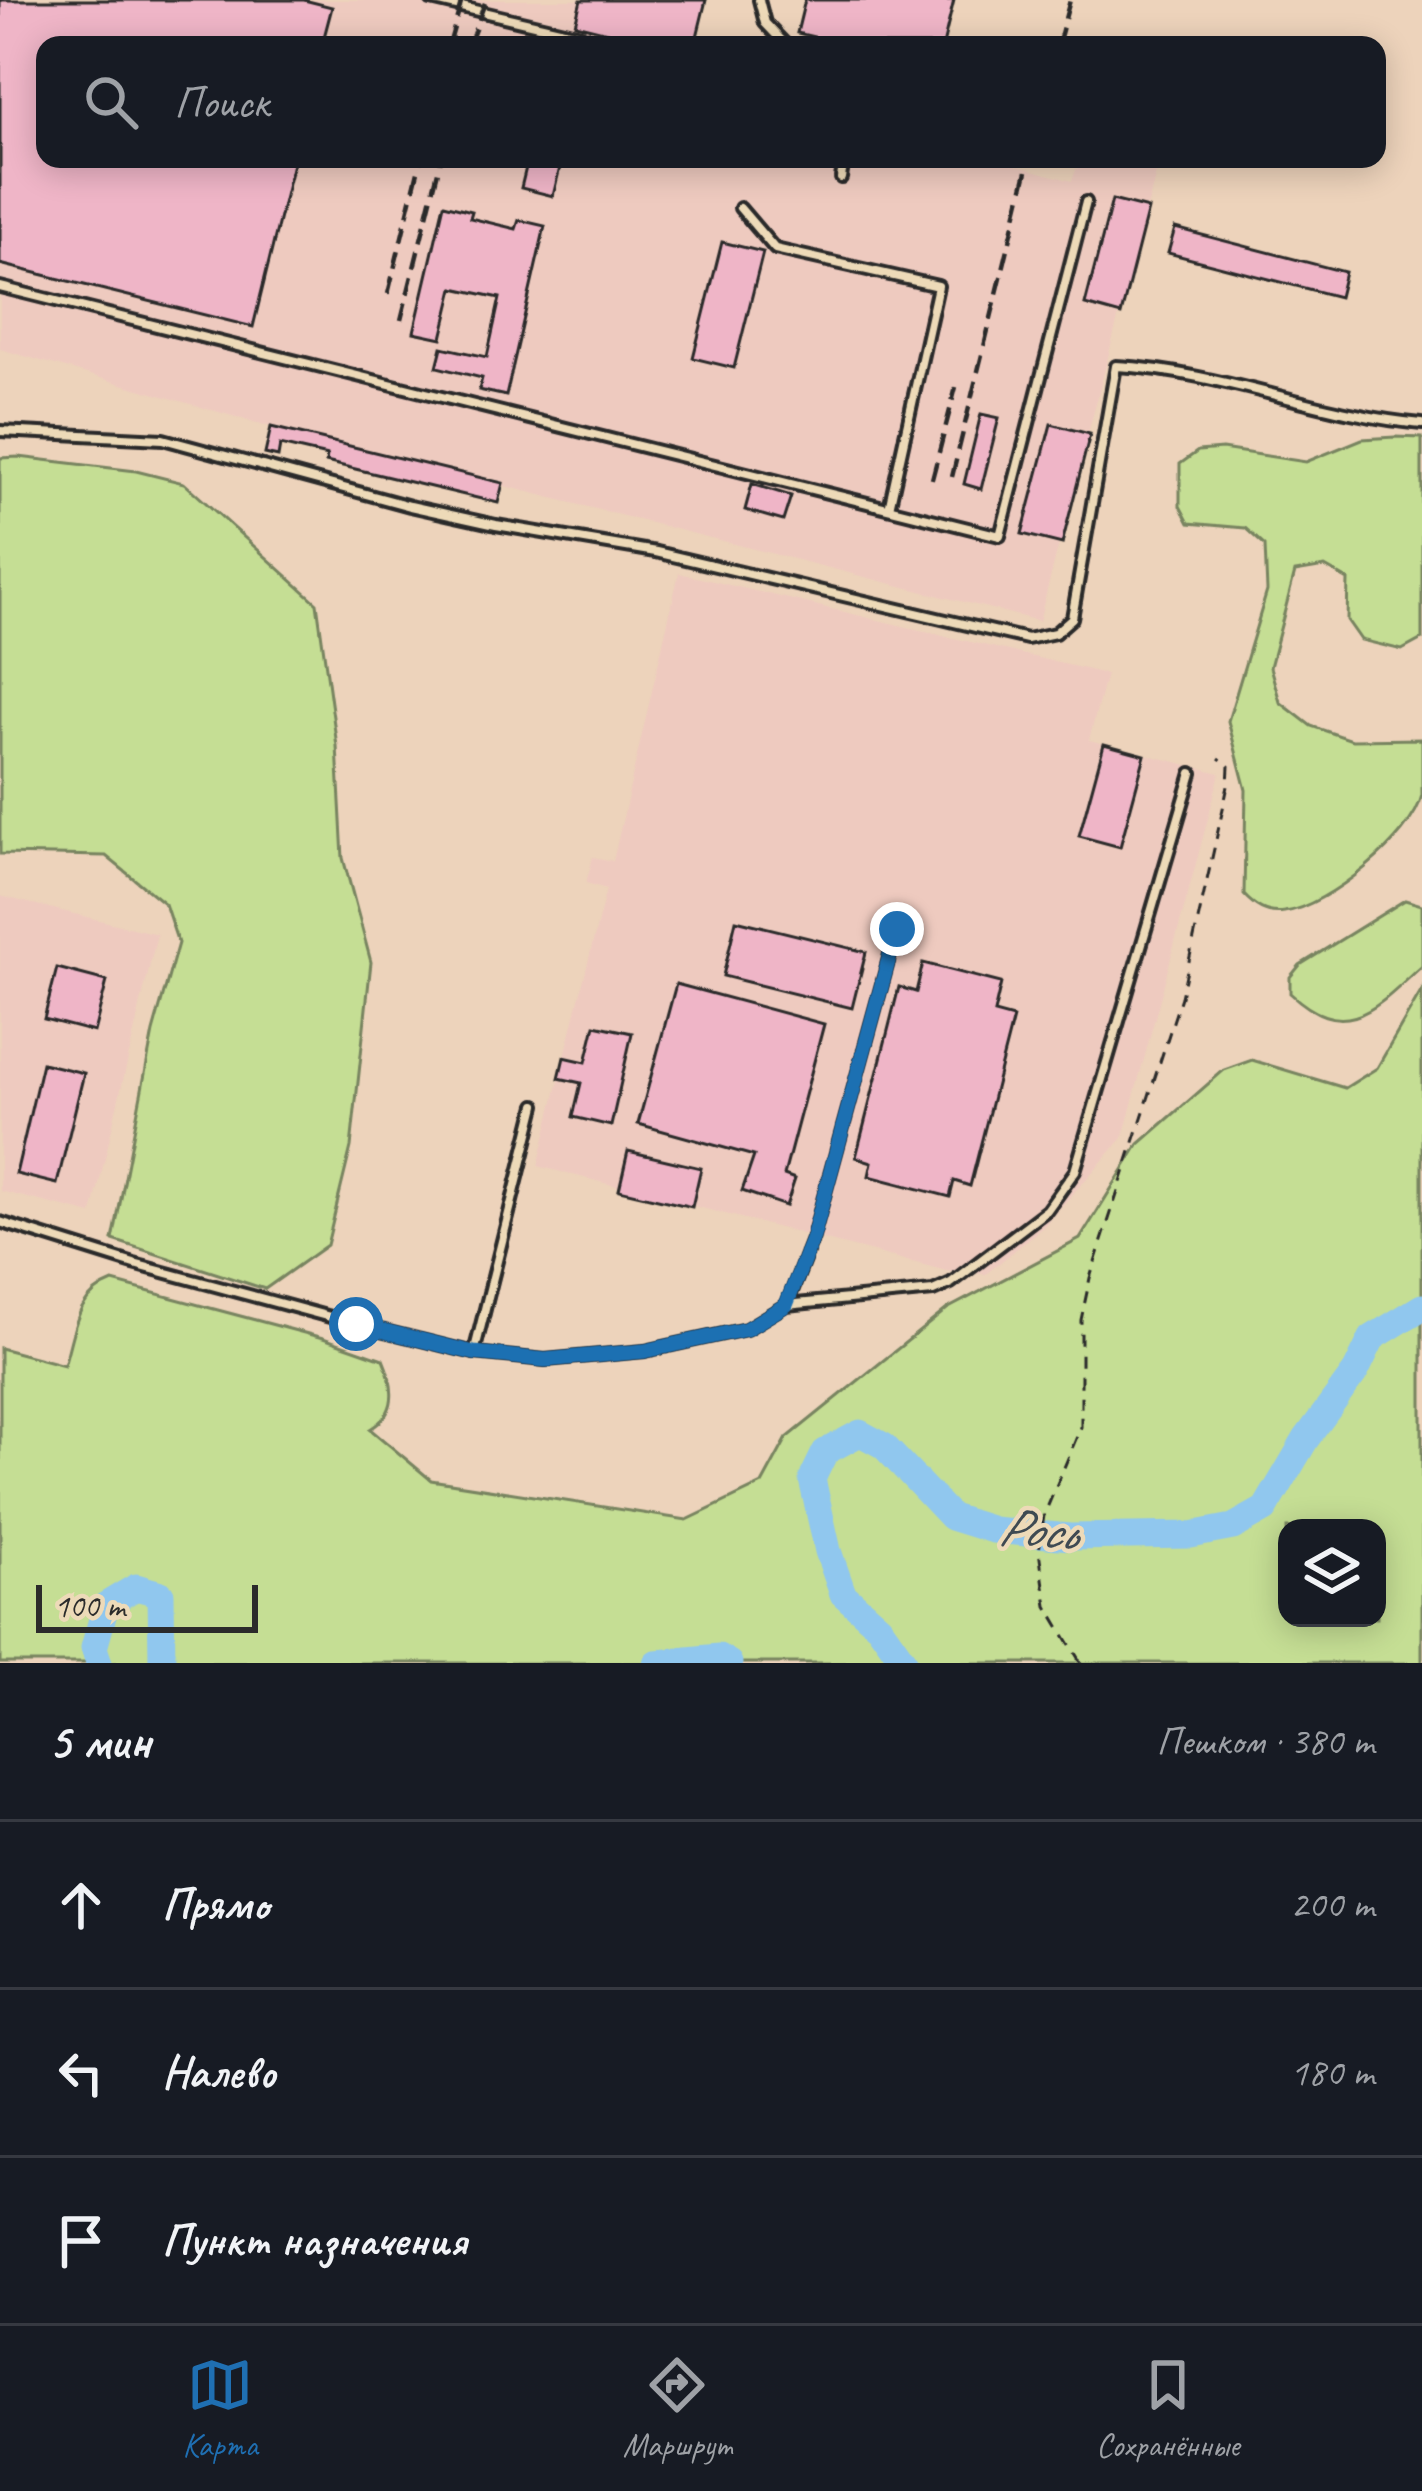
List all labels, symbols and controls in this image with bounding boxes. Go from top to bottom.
search box [36,36,1386,168]
icon: search [78,69,144,135]
text: Поиск [174,74,269,131]
route end [870,902,924,956]
route start [329,1297,383,1351]
water label: Рось [996,1492,1085,1567]
map controls [1278,1519,1386,1627]
button: layers [1278,1519,1386,1627]
scale bar [36,1579,258,1632]
text: 100 m [54,1585,125,1627]
text: 5 мин [48,1709,151,1773]
text: Пешком · 380 m [1156,1717,1374,1766]
icon: ahead [48,1872,114,1938]
text: Прямо [162,1876,269,1933]
text: 200 m [1290,1880,1374,1929]
icon: left [48,2040,114,2106]
text: Налево [162,2044,276,2101]
text: 180 m [1290,2048,1374,2097]
icon: arrive [48,2208,114,2274]
text: Пункт назначения [162,2212,467,2269]
tab: Карта [182,2352,258,2466]
tab: Маршрут [623,2352,732,2466]
tab: Сохранённые [1096,2352,1240,2466]

